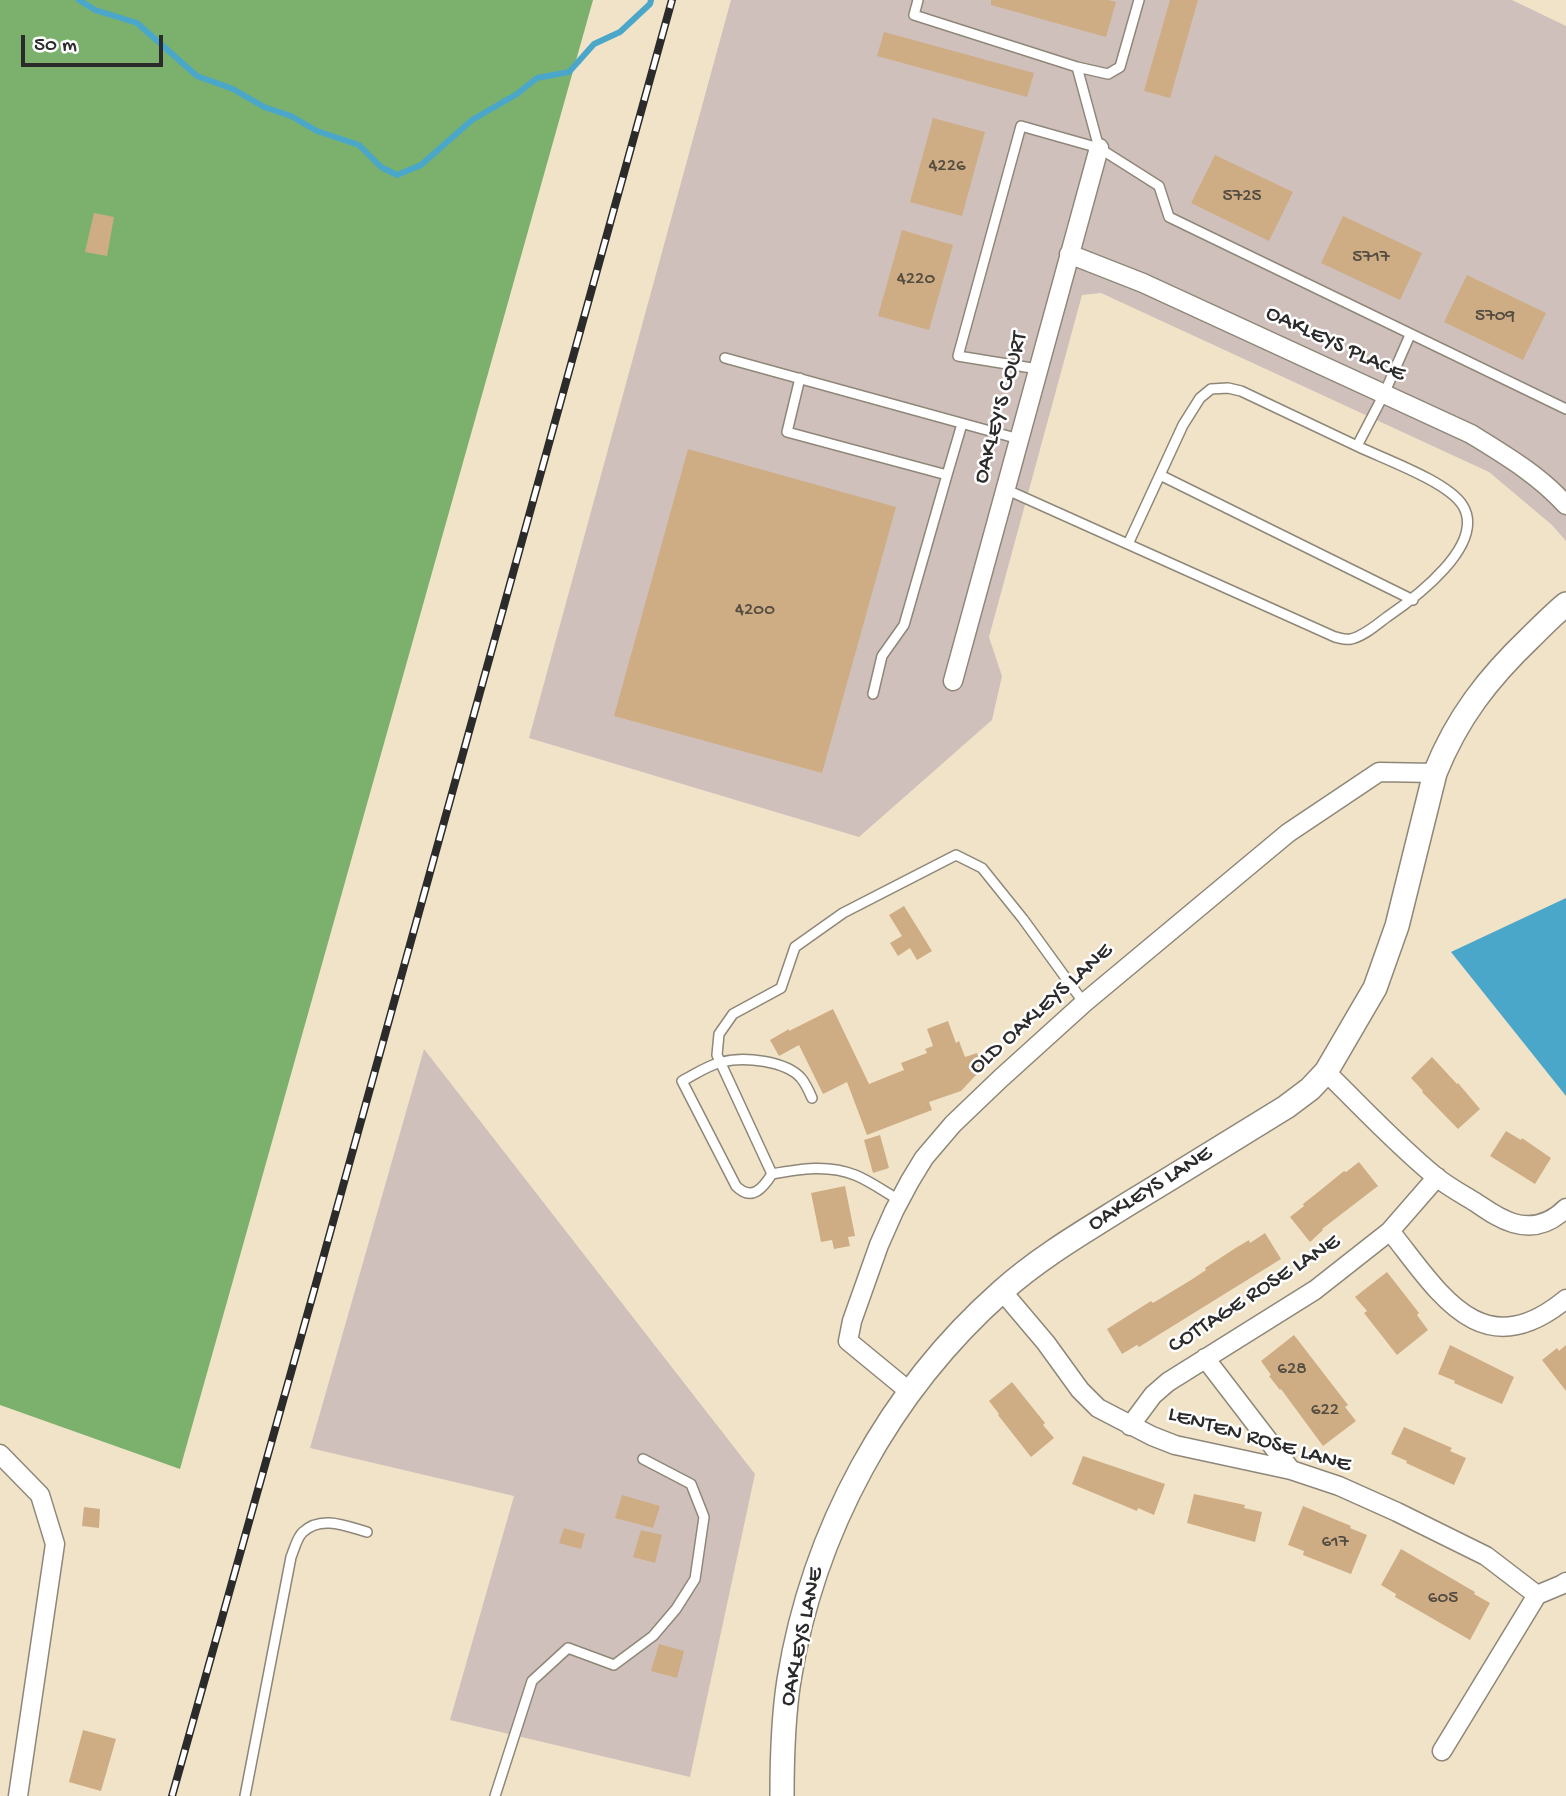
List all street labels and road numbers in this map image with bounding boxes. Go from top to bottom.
street label: OAKLEYS PLACE [1261,301,1409,389]
street label: OAKLEY'S COURT [968,329,1036,487]
street label: OLD OAKLEYS LANE [965,938,1119,1082]
street label: OAKLEYS LANE [1084,1141,1218,1239]
street label: COTTAGE ROSE LANE [1164,1229,1346,1361]
street label: LENTEN ROSE LANE [1164,1402,1354,1480]
street label: OAKLEYS LANE [775,1565,831,1709]

